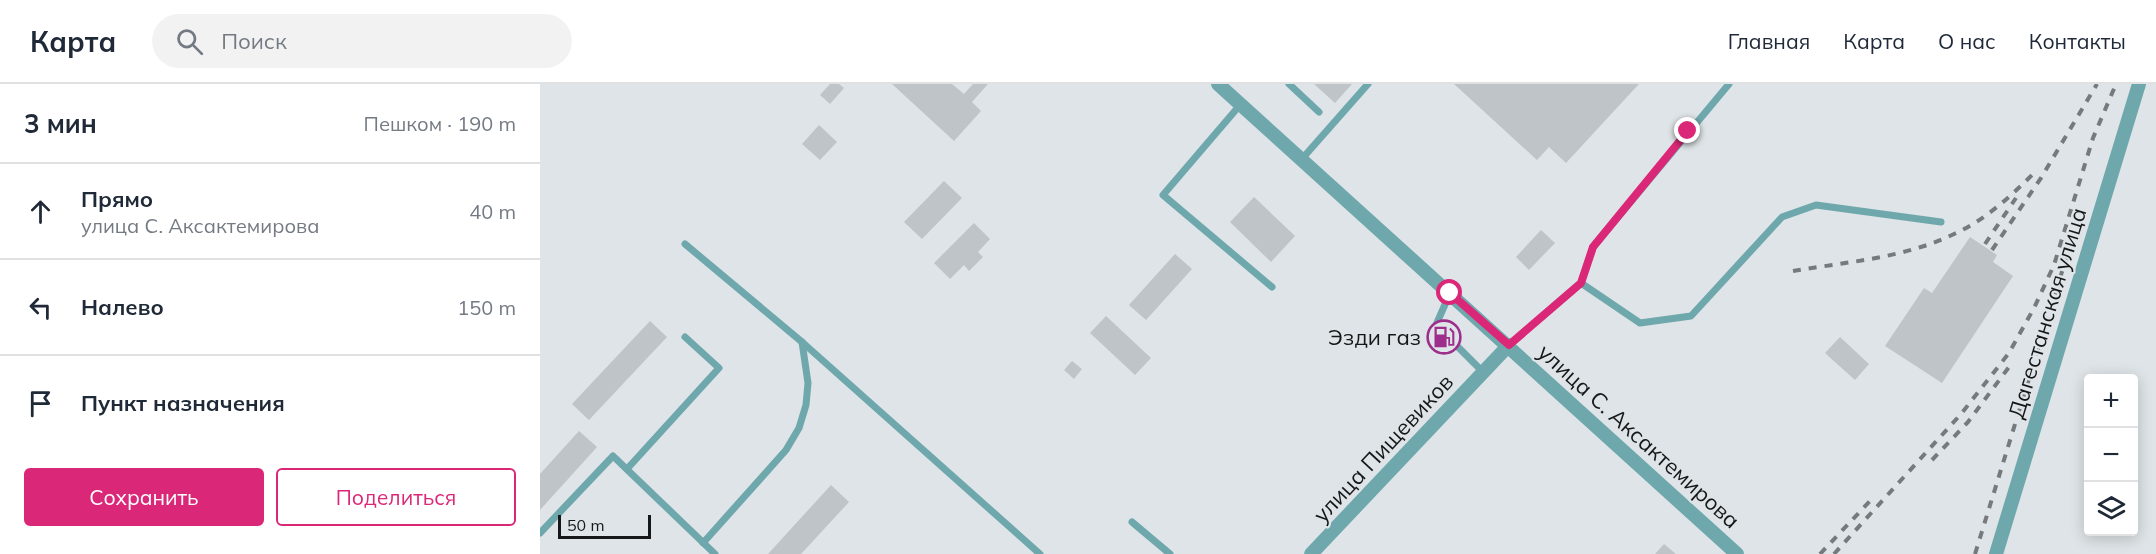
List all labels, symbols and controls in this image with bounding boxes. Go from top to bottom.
search box [152,14,572,68]
text: Карта [30,24,116,59]
icon: search [173,25,206,58]
text: Поиск [221,27,287,55]
text: Главная [1728,28,1810,54]
text: Карта [1843,28,1905,54]
text: О нас [1938,28,1996,54]
text: Контакты [2029,28,2126,54]
text: 3 мин [24,107,97,140]
text: Пешком · 190 m [364,111,516,136]
route end [1674,117,1700,143]
text: Прямо [81,185,153,213]
icon: ahead [24,195,57,228]
text: 40 m [469,199,516,224]
street label: Дагестанская улица [2002,204,2092,422]
text: улица С. Аксактемирова [81,213,319,238]
route start [1436,279,1462,305]
icon: left [24,291,57,324]
text: Налево [81,293,164,321]
text: 150 m [457,295,516,320]
fuel station icon: Эзди газ [1426,319,1462,355]
place label: Эзди газ [1328,323,1421,351]
street label: улица С. Аксактемирова [1532,338,1746,534]
street label: улица Пищевиков [1307,368,1459,528]
map controls [2084,374,2138,536]
button: + [2084,374,2138,428]
icon: arrive [24,387,57,420]
text: Пункт назначения [81,389,285,417]
button: − [2084,428,2138,482]
button: Сохранить [24,468,264,526]
button: Поделиться [276,468,516,526]
button: layers [2084,482,2138,536]
scale bar [558,512,651,540]
text: 50 m [567,515,604,535]

